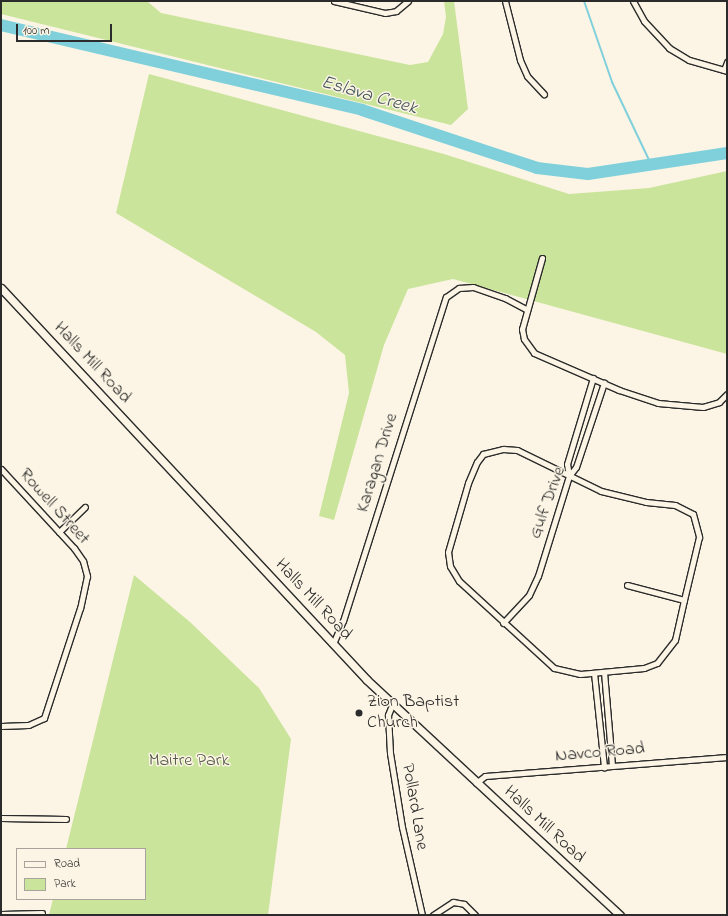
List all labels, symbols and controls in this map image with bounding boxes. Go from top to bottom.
scale bar [18,16,114,42]
text: 100 m [23,22,50,40]
water label: Eslava Creek [318,71,420,121]
street label: Halls Mill Road [49,318,135,408]
street label: Karagan Drive [353,411,403,515]
street label: Rowell Street [14,464,94,550]
street label: Gulf Drive [525,464,571,542]
street label: Halls Mill Road [270,555,356,645]
place label: Zion Baptist Church [367,692,459,734]
marker: Zion Baptist Church [354,708,364,718]
street label: Navco Road [554,738,646,768]
park label: Maitre Park [149,750,229,772]
street label: Pollard Lane [396,762,432,852]
street label: Halls Mill Road [499,782,589,868]
legend [16,848,146,900]
text: Road [54,855,80,873]
text: Park [54,875,76,893]

